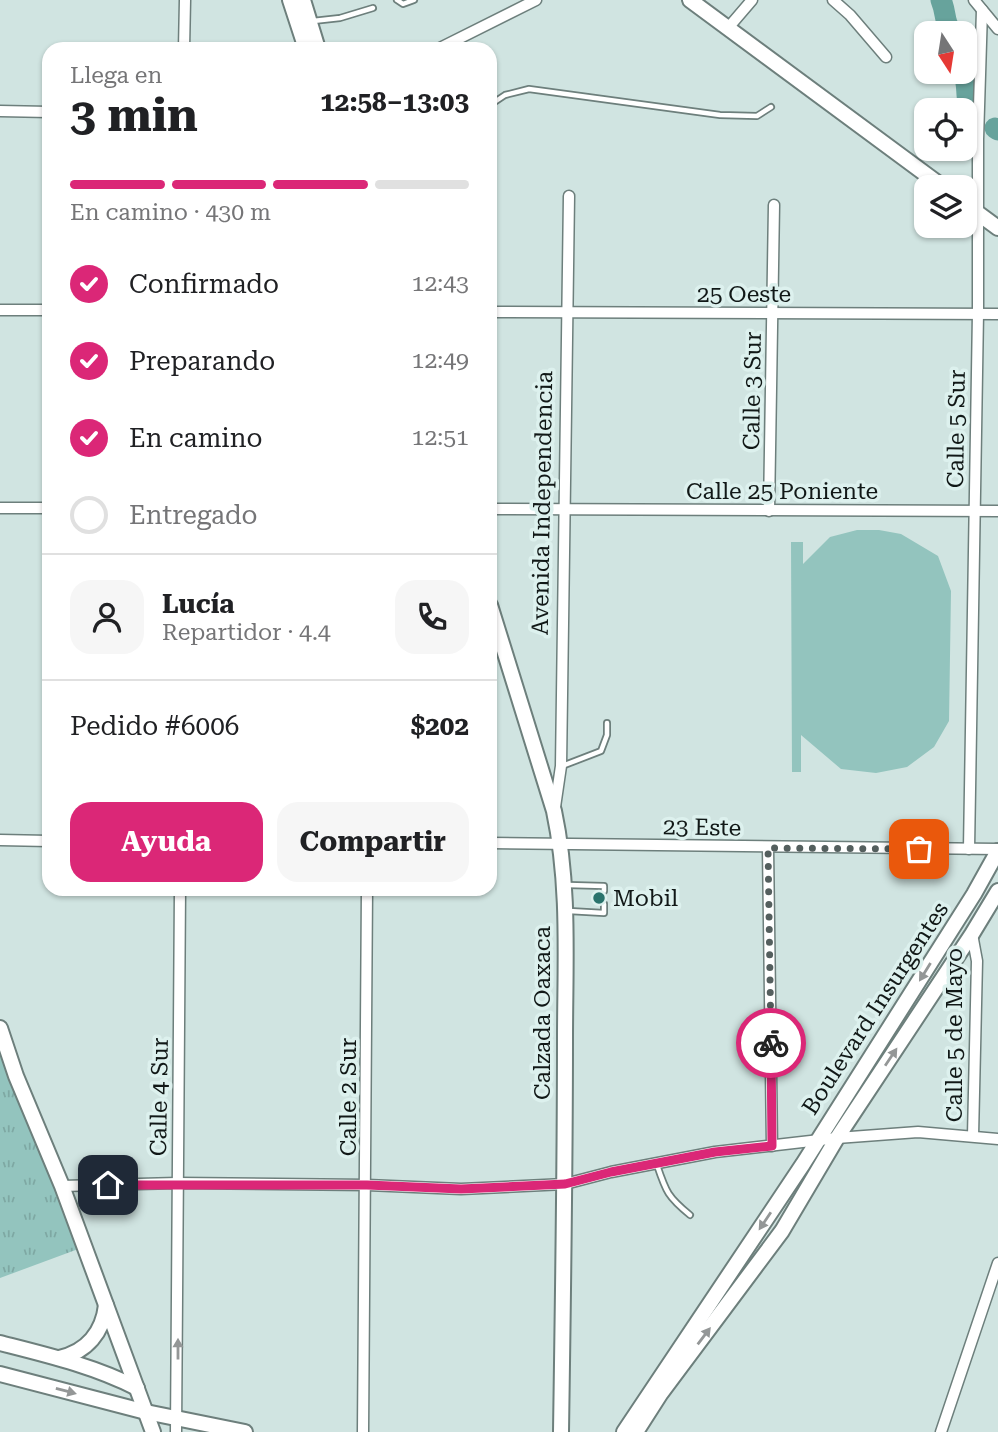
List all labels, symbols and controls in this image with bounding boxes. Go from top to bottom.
north arrow [914,21,976,84]
map controls [914,21,977,238]
text: Llega en [70,62,162,89]
text: 12:58–13:03 [320,87,469,117]
text: 3 min [70,88,198,142]
button: locate [914,98,977,161]
button: layers [914,175,977,238]
text: En camino · 430 m [70,199,271,226]
icon: check [70,265,108,303]
text: Confirmado [129,269,279,299]
text: 12:43 [412,270,469,297]
street label: 25 Oeste [697,281,791,308]
street label: Calle 3 Sur [738,332,767,450]
icon: check [70,342,108,380]
text: Preparando [129,346,275,376]
text: 12:49 [412,347,469,374]
street label: Avenida Independencia [527,370,558,635]
street label: Calle 5 Sur [942,370,971,488]
icon: check [70,419,108,457]
text: En camino [129,423,262,453]
text: 12:51 [412,424,469,451]
street label: Calle 25 Poniente [686,478,878,505]
text: Entregado [129,500,258,530]
button: person [70,580,144,654]
button: phone [395,580,469,654]
text: Lucía [162,589,235,619]
text: Repartidor · 4.4 [162,619,331,646]
text: Pedido #6006 [70,711,239,741]
text: $202 [411,711,469,741]
button: Ayuda [70,802,263,882]
button: Compartir [277,802,469,882]
street label: 23 Este [663,813,741,842]
pin [889,819,949,879]
icon: bag [900,830,938,868]
place label: Mobil [613,885,678,912]
marker: Mobil [591,890,607,906]
street label: Boulevard Insurgentes [797,897,954,1120]
street label: Calzada Oaxaca [529,925,556,1100]
street label: Calle 5 de Mayo [941,948,968,1122]
one-way arrow [918,963,931,982]
courier [736,1008,806,1078]
icon: bike [752,1024,790,1062]
street label: Calle 4 Sur [145,1038,174,1156]
street label: Calle 2 Sur [335,1038,362,1156]
one-way arrow [884,1048,898,1066]
pin [78,1155,138,1215]
icon: home [89,1166,127,1204]
one-way arrow [759,1211,772,1231]
one-way arrow [696,1327,710,1345]
one-way arrow [172,1337,184,1359]
one-way arrow [55,1386,77,1397]

